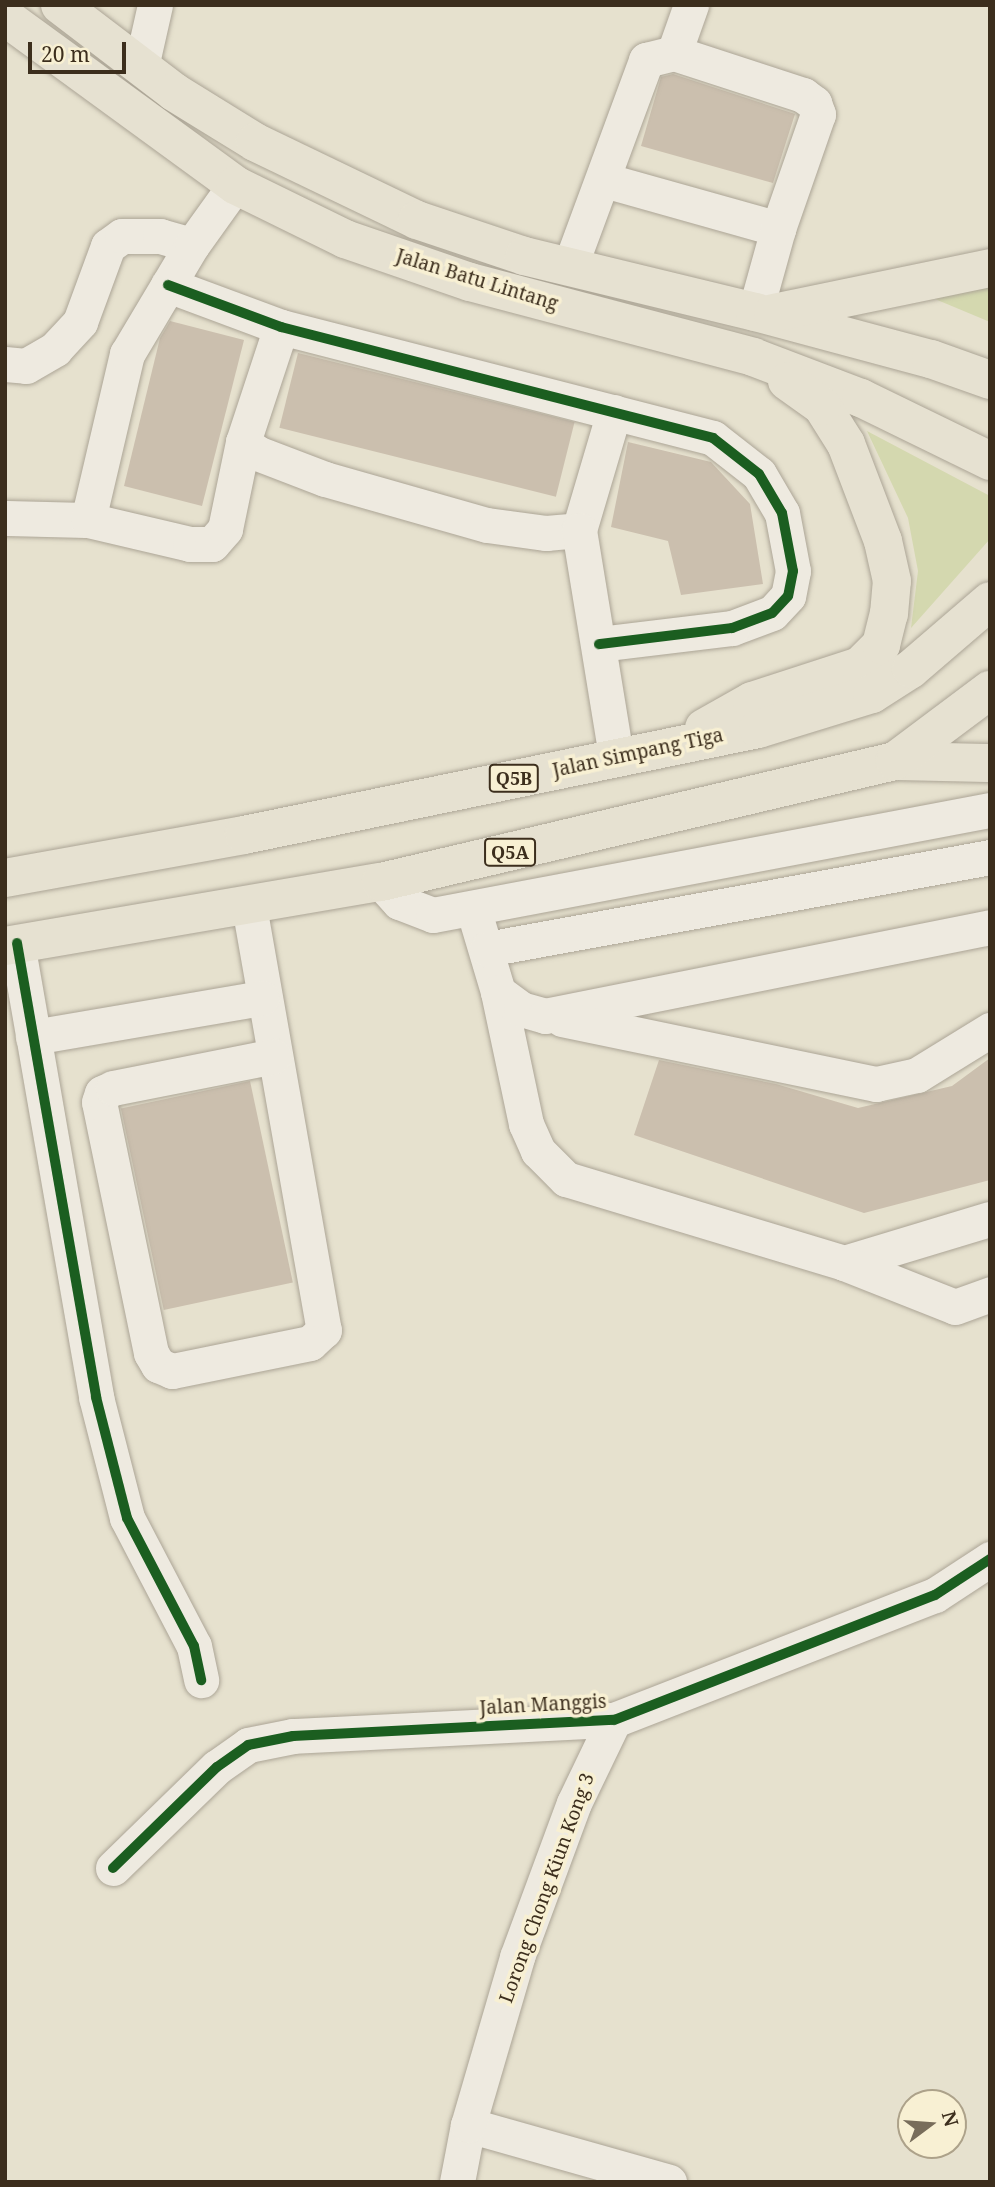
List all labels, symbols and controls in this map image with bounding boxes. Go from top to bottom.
scale bar [32,28,130,72]
text: 20 m [41,40,90,68]
street label: Jalan Batu Lintang [393,245,561,315]
street label: Jalan Simpang Tiga [551,724,725,782]
road number: Q5B [488,764,540,792]
road number: Q5A [484,838,536,866]
street label: Jalan Manggis [479,1690,607,1720]
street label: Lorong Chong Kiun Kong 3 [495,1770,599,2006]
north arrow [897,2089,967,2159]
text: N [936,2108,965,2130]

